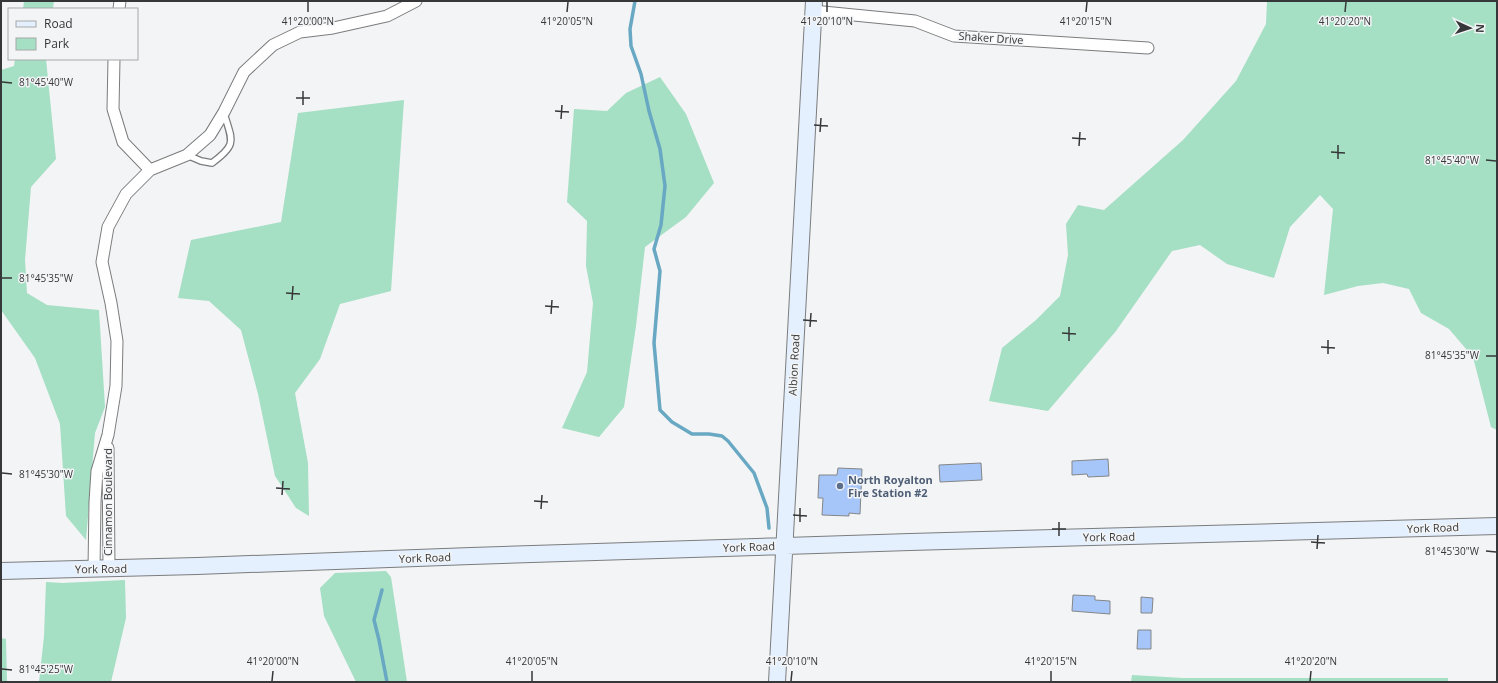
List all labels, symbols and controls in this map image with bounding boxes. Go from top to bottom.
legend [8,8,138,60]
north arrow [1450,8,1490,48]
text: 41°20'00"N [282,14,334,28]
text: 41°20'05"N [541,14,593,28]
text: 41°20'10"N [801,14,853,28]
text: 41°20'15"N [1060,14,1112,28]
text: 41°20'20"N [1319,14,1371,28]
text: Road [44,15,73,32]
text: N [1473,24,1488,33]
street label: Shaker Drive [958,28,1024,47]
text: Park [44,35,70,52]
text: 81°45'40"W [19,75,74,89]
text: 81°45'40"W [1425,153,1480,167]
text: 81°45'35"W [19,271,74,285]
street label: Albion Road [784,334,803,396]
text: 81°45'35"W [1425,348,1480,362]
street label: Cinnamon Boulevard [100,448,115,556]
text: 81°45'30"W [19,467,74,481]
place label: North Royalton Fire Station #2 [848,472,933,500]
marker: North Royalton Fire Station #2 [835,481,845,491]
street label: York Road [1407,519,1459,536]
street label: York Road [1083,529,1135,544]
street label: York Road [723,538,775,555]
text: 81°45'30"W [1425,544,1480,558]
street label: York Road [399,549,451,566]
street label: York Road [75,561,127,576]
text: 41°20'00"N [247,654,299,668]
text: 41°20'05"N [506,654,558,668]
text: 41°20'10"N [766,654,818,668]
text: 41°20'15"N [1025,654,1077,668]
text: 41°20'20"N [1285,654,1337,668]
text: 81°45'25"W [19,662,74,676]

